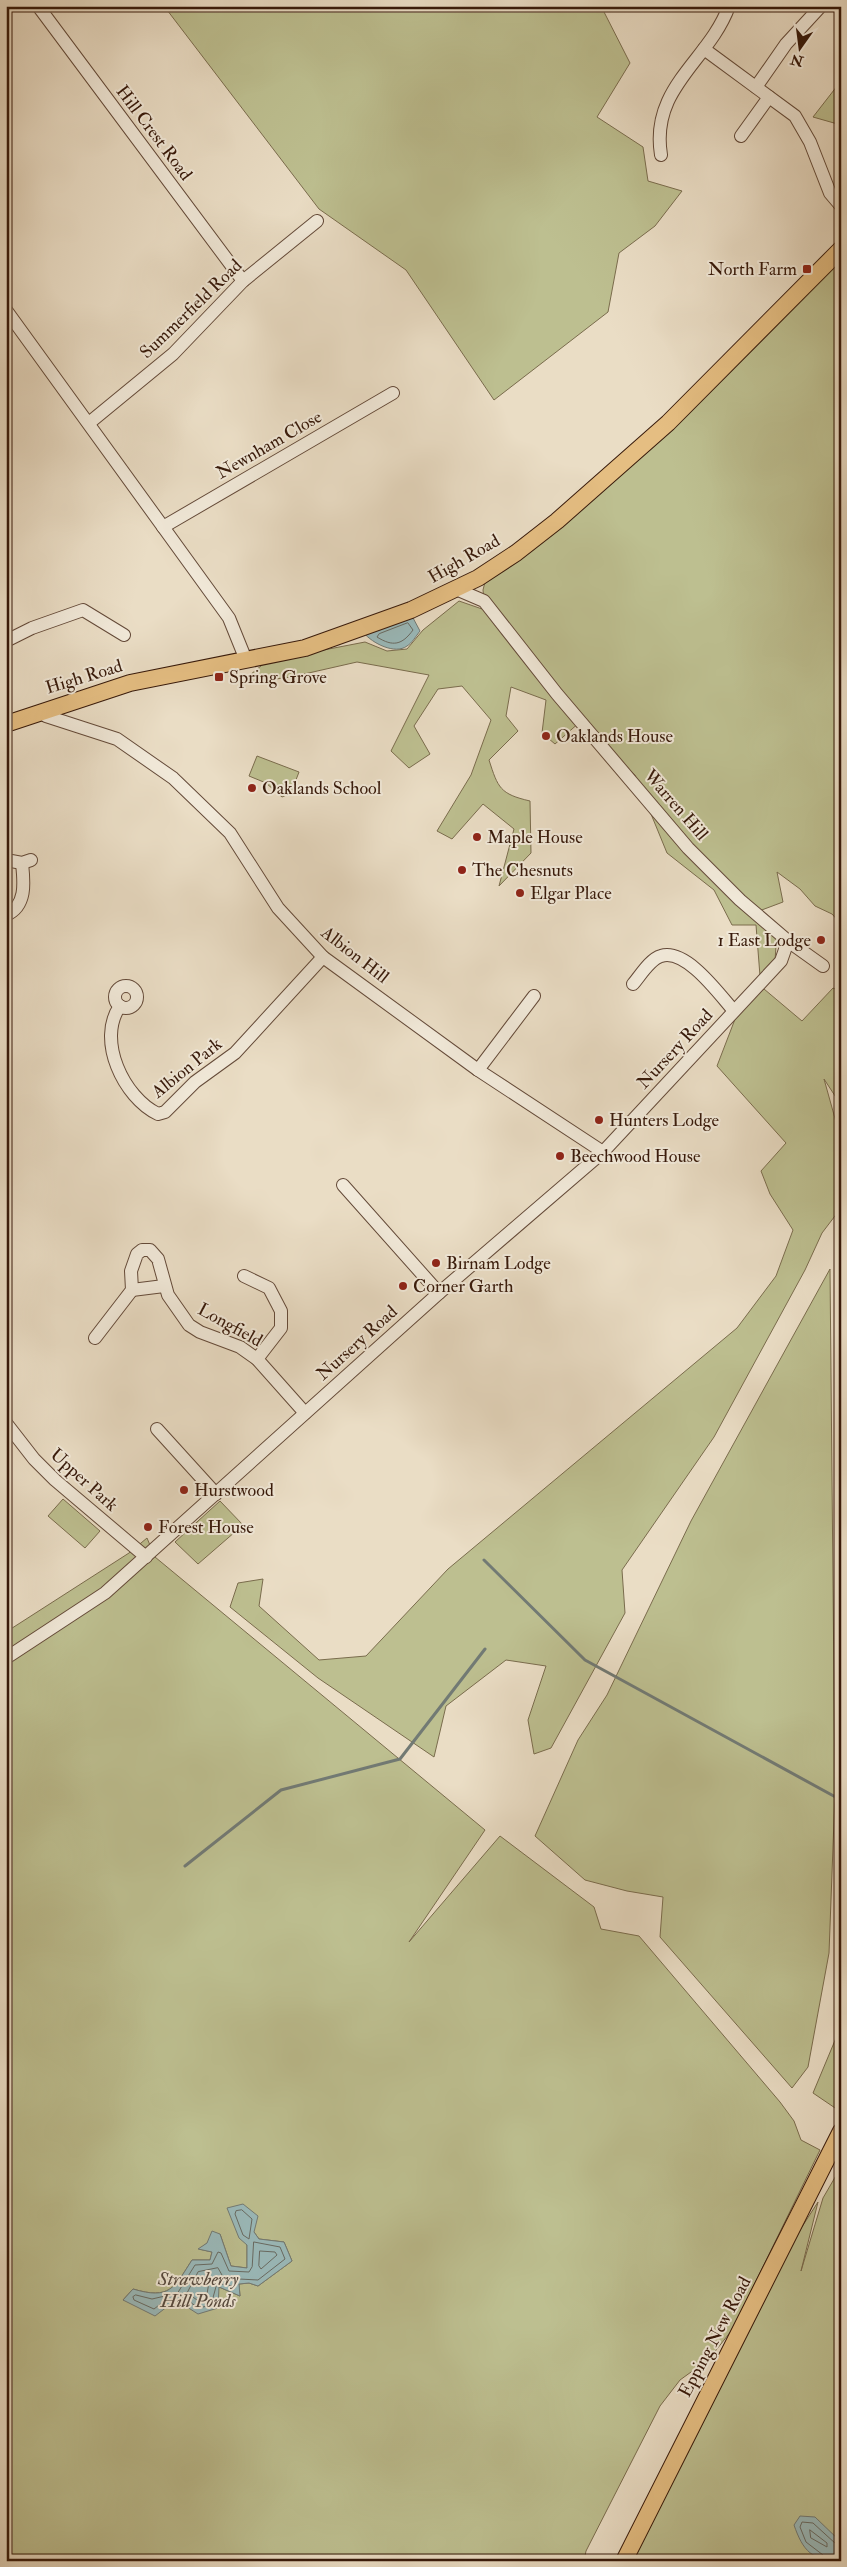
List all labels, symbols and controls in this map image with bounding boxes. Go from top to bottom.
north arrow [774,22,824,72]
text: N [788,50,806,70]
street label: Hill Crest Road [111,81,197,185]
street label: Summerfield Road [135,254,247,364]
place label: North Farm [708,258,797,281]
marker: North Farm [801,263,813,275]
street label: Newnham Close [212,405,326,485]
street label: High Road [424,529,504,589]
street label: High Road [43,654,125,700]
place label: Spring Grove [229,666,327,689]
marker: Spring Grove [213,671,225,683]
place label: Oaklands House [556,725,673,748]
marker: Oaklands House [540,730,552,742]
street label: Warren Hill [638,764,713,846]
place label: Oaklands School [262,777,382,800]
marker: Oaklands School [246,782,258,794]
place label: Maple House [487,826,583,849]
marker: Maple House [471,831,483,843]
place label: The Chesnuts [472,859,573,882]
marker: The Chesnuts [456,864,468,876]
place label: Elgar Place [530,882,612,905]
marker: Elgar Place [514,887,526,899]
street label: Albion Hill [316,921,394,989]
place label: 1 East Lodge [718,929,811,952]
marker: 1 East Lodge [815,934,827,946]
street label: Nursery Road [632,1004,718,1094]
street label: Albion Park [146,1032,227,1104]
place label: Hunters Lodge [609,1109,720,1132]
marker: Hunters Lodge [593,1114,605,1126]
place label: Beechwood House [570,1145,701,1168]
marker: Beechwood House [554,1150,566,1162]
place label: Birnam Lodge [446,1252,551,1275]
marker: Birnam Lodge [430,1257,442,1269]
place label: Corner Garth [413,1275,514,1298]
marker: Corner Garth [397,1280,409,1292]
street label: Longfield [193,1298,267,1352]
street label: Nursery Road [312,1300,402,1385]
street label: Upper Park [45,1443,123,1517]
place label: Hurstwood [194,1479,274,1502]
marker: Hurstwood [178,1484,190,1496]
place label: Forest House [158,1516,254,1539]
marker: Forest House [142,1521,154,1533]
water label: Strawberry Hill Ponds [157,2267,239,2313]
street label: Epping New Road [673,2273,757,2401]

